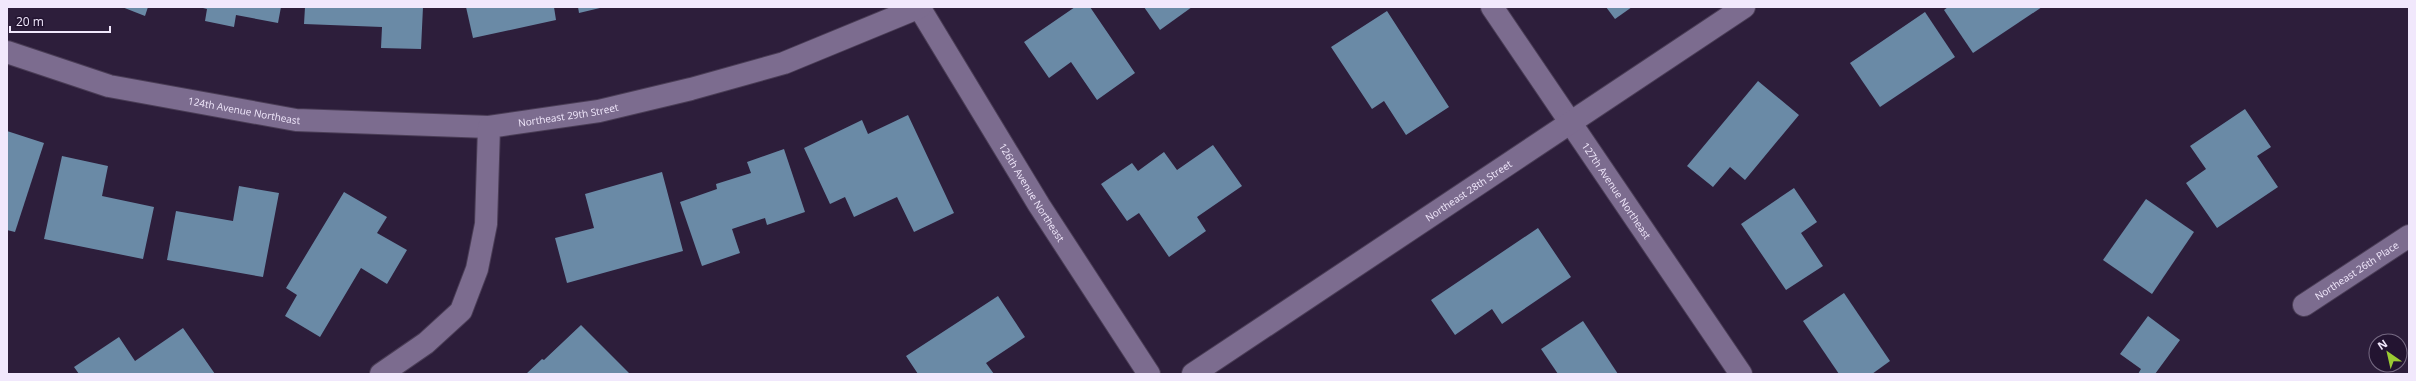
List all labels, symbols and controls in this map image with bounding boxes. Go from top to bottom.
scale bar [10,8,110,34]
text: 20 m [16,13,44,30]
street label: 124th Avenue Northeast [187,94,301,127]
street label: Northeast 29th Street [517,100,620,130]
street label: 126th Avenue Northeast [996,140,1068,245]
street label: 127th Avenue Northeast [1579,140,1655,242]
street label: Northeast 28th Street [1422,156,1515,224]
street label: Northeast 26th Place [2312,237,2402,303]
north arrow [2368,333,2408,373]
text: N [2374,336,2390,353]

